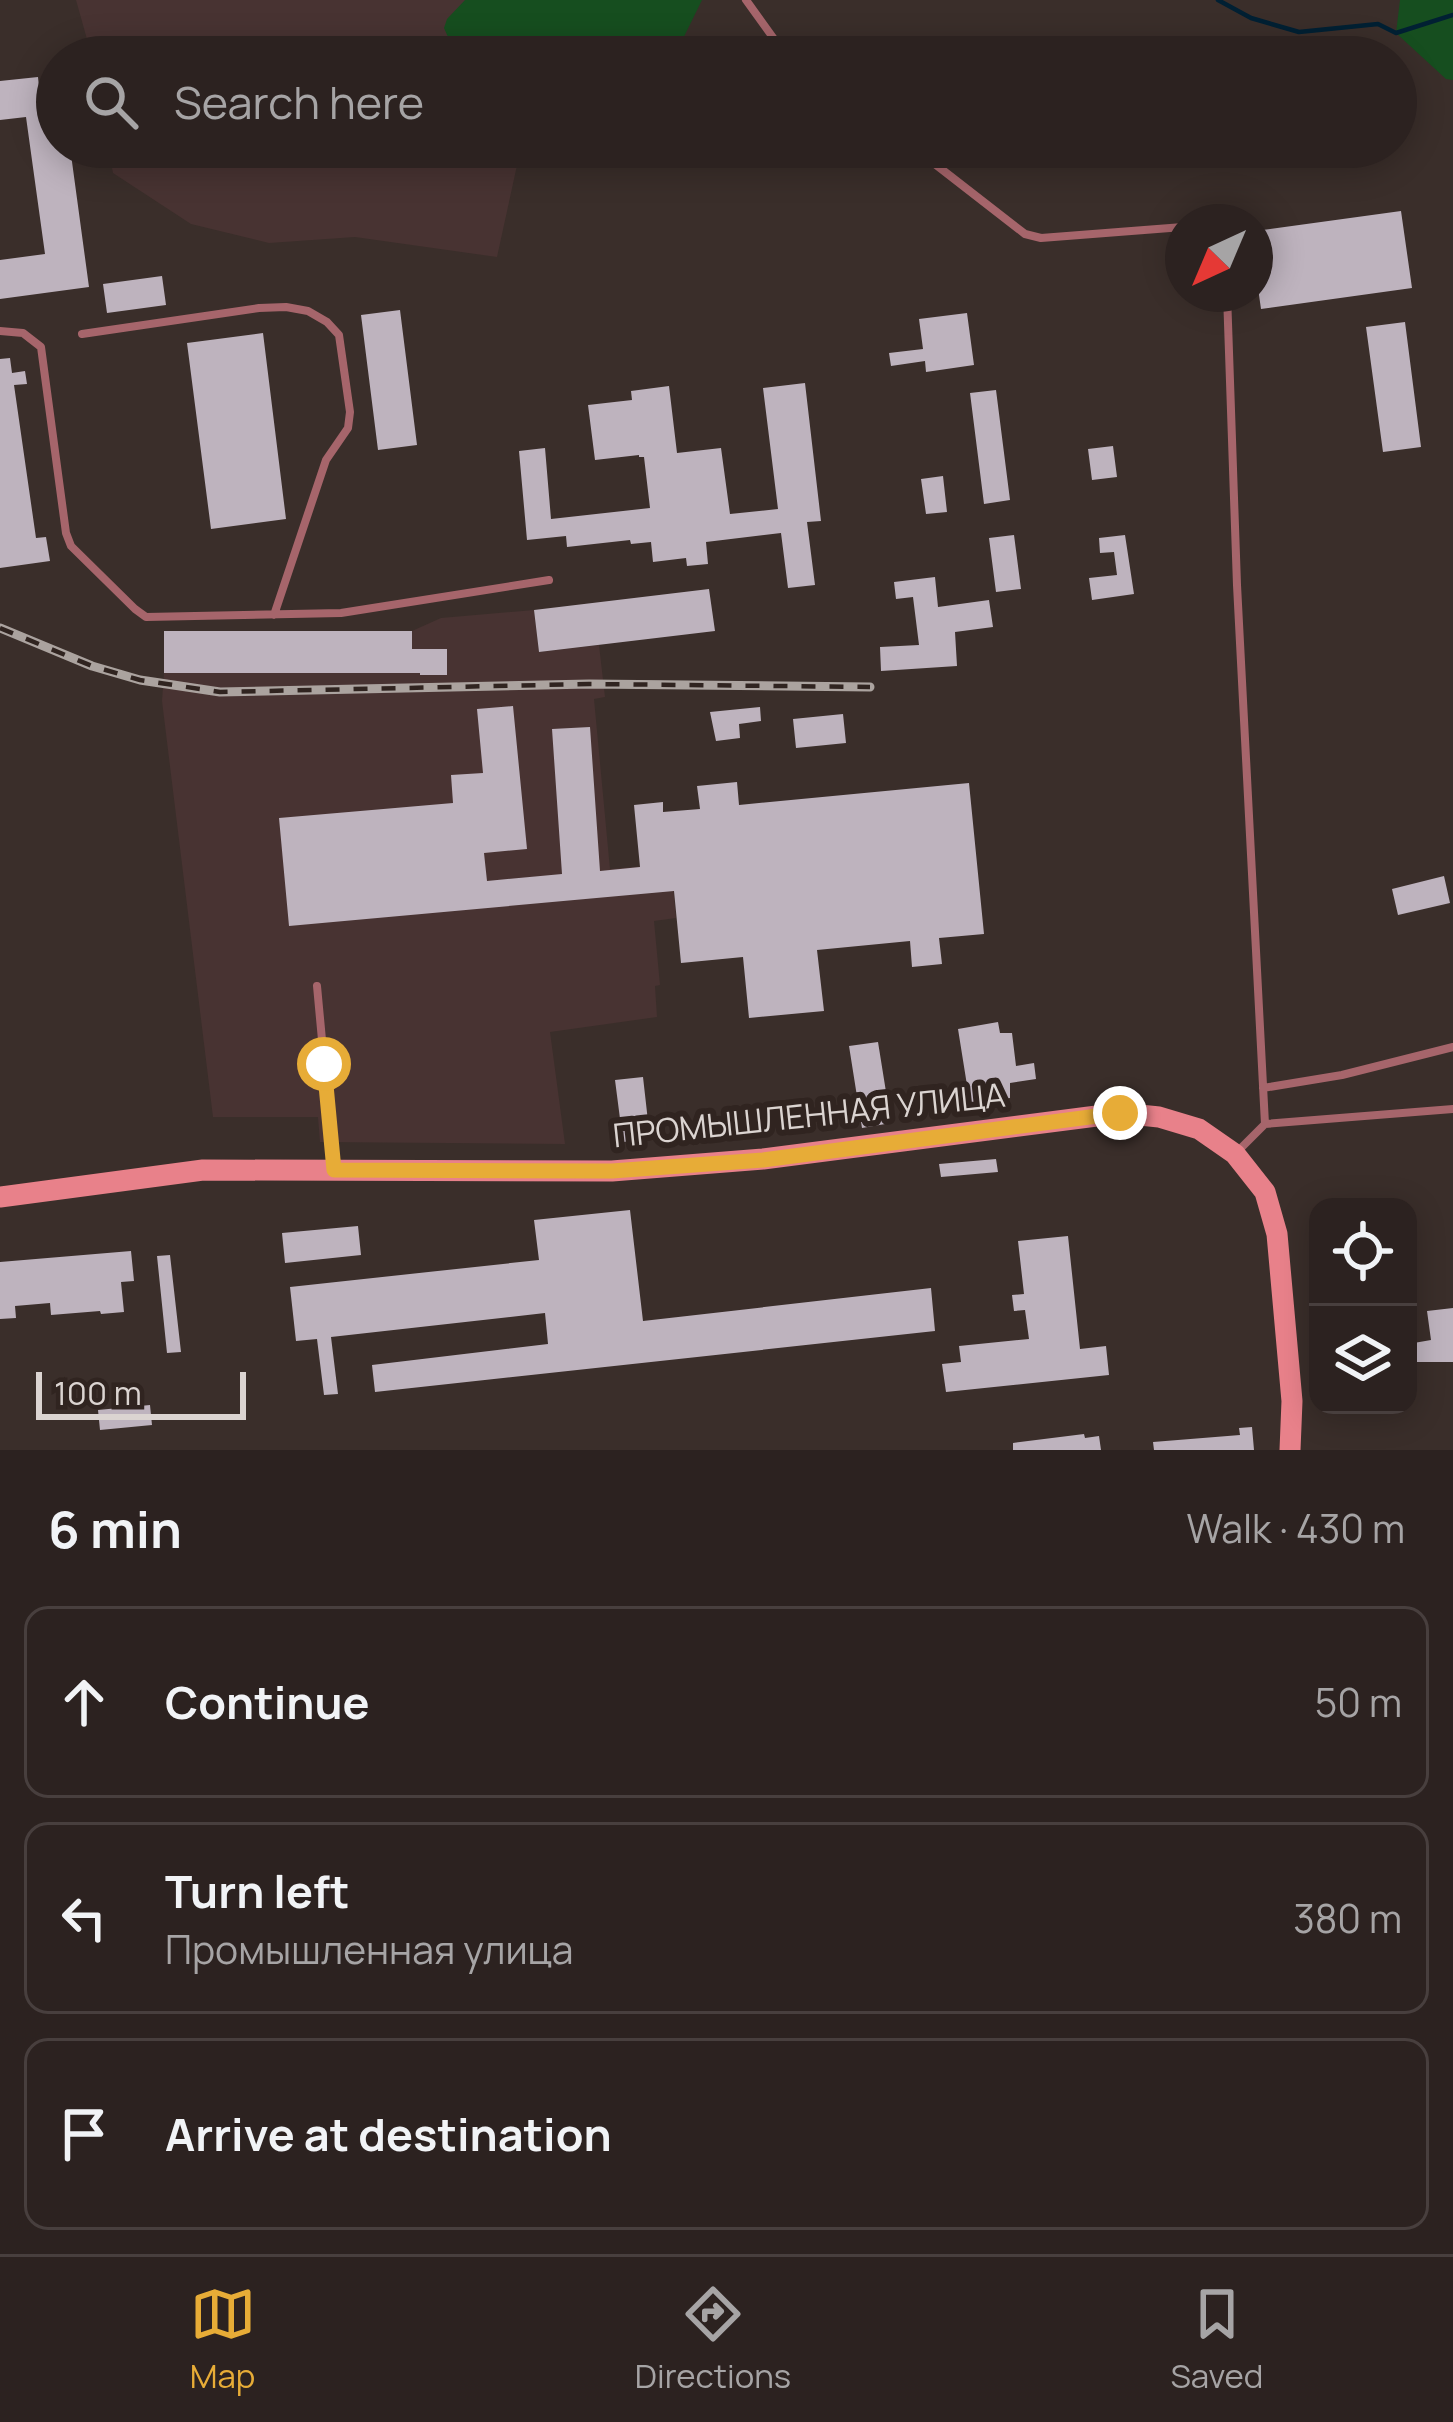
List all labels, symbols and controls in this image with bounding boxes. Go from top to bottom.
search box [36,36,1417,168]
icon: search [78,69,144,135]
text: Search here [174,71,424,133]
north arrow [1165,204,1273,312]
route start [297,1037,351,1091]
street label: ПРОМЫШЛЕННАЯ УЛИЦА [611,1072,1007,1157]
route end [1093,1086,1147,1140]
map controls [1309,1198,1417,1414]
button: locate [1309,1198,1417,1306]
button: layers [1309,1306,1417,1414]
scale bar [36,1366,246,1419]
text: 100 m [54,1370,142,1415]
text: 6 min [48,1494,182,1563]
text: Walk · 430 m [1187,1501,1405,1555]
icon: ahead [51,1669,117,1735]
text: Continue [165,1671,370,1733]
text: 50 m [1315,1675,1402,1729]
text: Turn left [165,1860,350,1922]
icon: left [51,1885,117,1951]
text: 380 m [1293,1891,1402,1945]
text: Промышленная улица [165,1922,573,1976]
icon: arrive [51,2101,117,2167]
text: Arrive at destination [165,2103,612,2165]
tab: Map [190,2281,256,2398]
tab: Directions [635,2281,791,2398]
tab: Saved [1170,2281,1263,2398]

